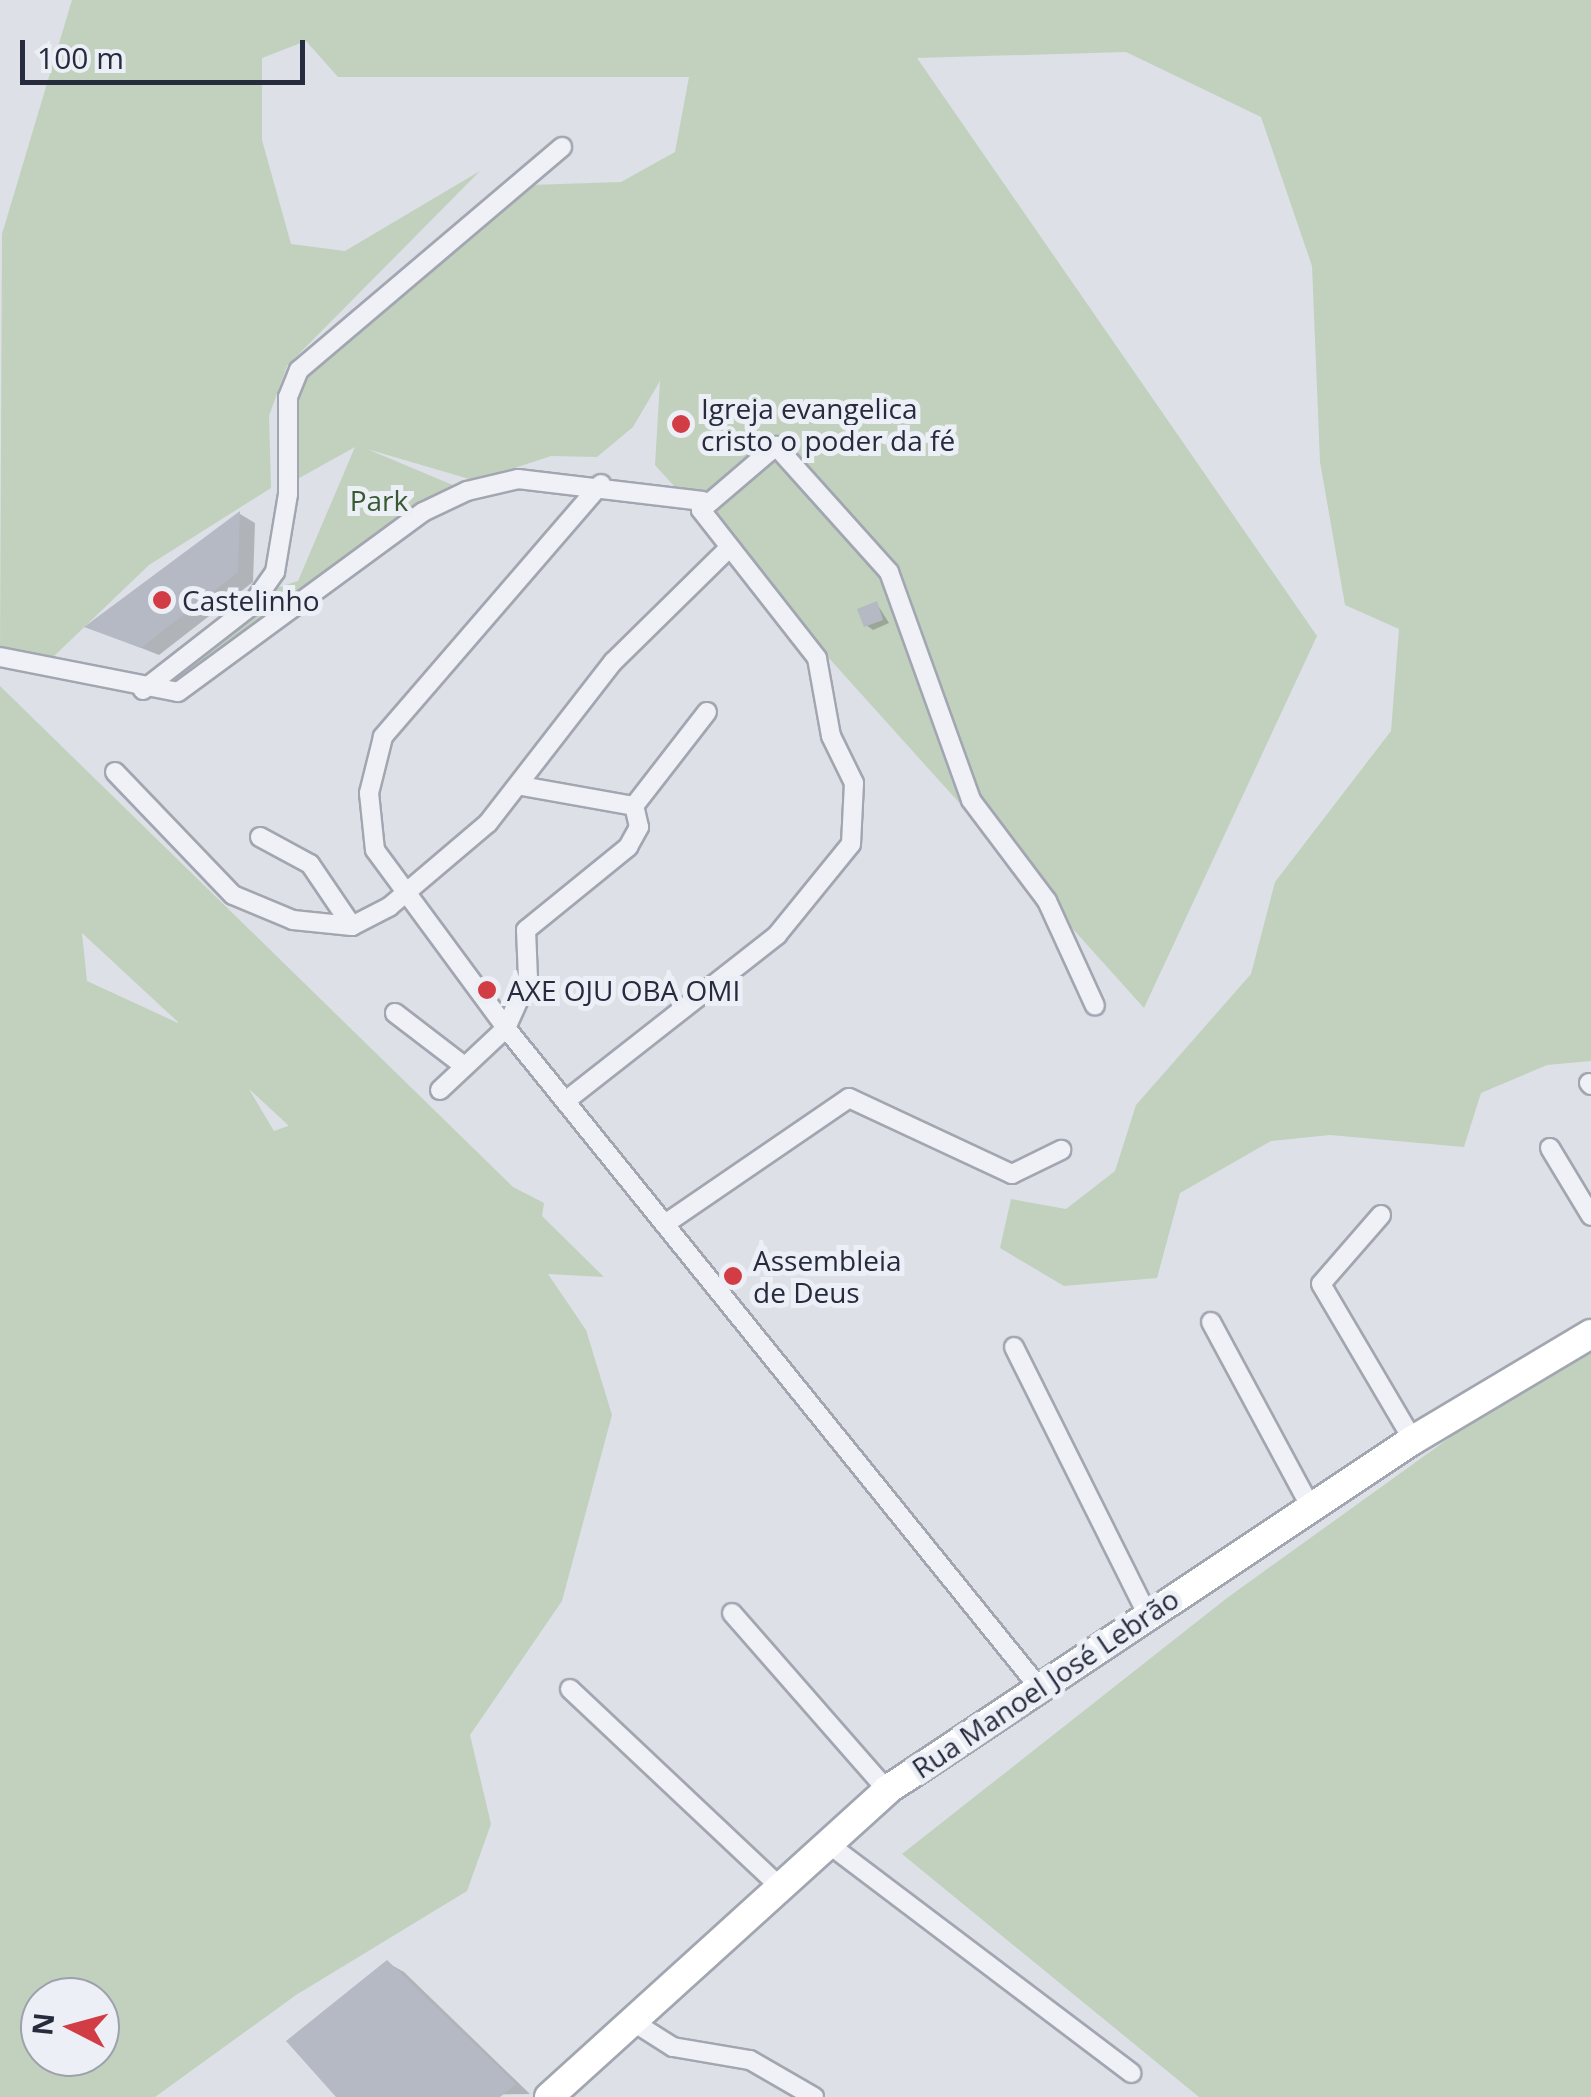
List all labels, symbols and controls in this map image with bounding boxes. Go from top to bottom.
scale bar [25,20,310,82]
text: 100 m [37,37,124,78]
place label: Igreja evangelica cristo o poder da fé [701,391,955,457]
marker: Igreja evangelica cristo o poder da fé [670,413,692,435]
park label: Park [350,483,408,517]
place label: Castelinho [182,583,320,617]
marker: Castelinho [151,589,173,611]
place label: AXE OJU OBA OMI [507,973,740,1007]
marker: AXE OJU OBA OMI [476,979,498,1001]
place label: Assembleia de Deus [753,1243,902,1309]
marker: Assembleia de Deus [722,1265,744,1287]
street label: Rua Manoel José Lebrão [905,1581,1185,1785]
north arrow [20,1977,120,2077]
text: N [22,2011,62,2037]

